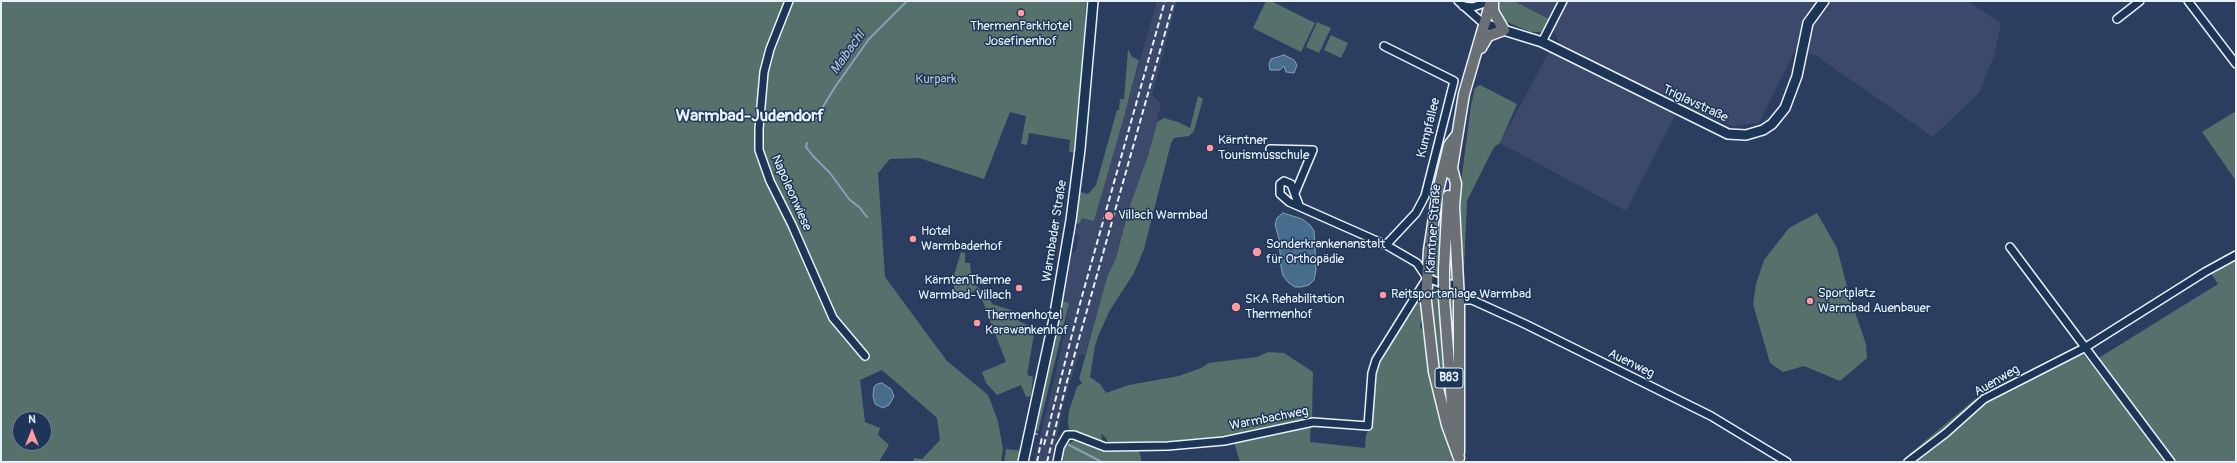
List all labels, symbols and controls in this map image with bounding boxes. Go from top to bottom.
marker: ThermenParkHotel Josefinenhof [1016,8,1026,18]
place label: ThermenParkHotel Josefinenhof [970,19,1072,50]
water label: Maibachl [827,28,869,78]
park label: Kurpark [915,72,957,88]
street label: Triglavstraße [1660,82,1730,126]
street label: Kumpfallee [1414,96,1444,160]
district label: Warmbad-Judendorf [676,107,824,127]
place label: Kärntner Tourismusschule [1218,133,1309,164]
marker: Kärntner Tourismusschule [1205,143,1215,153]
street label: Napoleonwiese [767,153,815,233]
street label: Warmbader Straße [1039,179,1071,283]
street label: Kärntner Straße [1423,184,1445,274]
place label: Villach Warmbad [1118,208,1208,224]
marker: Villach Warmbad [1103,210,1115,222]
place label: Hotel Warmbaderhof [921,224,1003,255]
marker: Hotel Warmbaderhof [908,234,918,244]
place label: Sonderkrankenanstalt für Orthopädie [1266,237,1386,268]
marker: Sonderkrankenanstalt für Orthopädie [1251,246,1263,258]
place label: KärntenTherme Warmbad-Villach [918,273,1011,304]
marker: KärntenTherme Warmbad-Villach [1014,283,1024,293]
place label: Sportplatz Warmbad Auenbauer [1818,286,1931,317]
place label: Reitsportanlage Warmbad [1391,287,1531,303]
marker: Reitsportanlage Warmbad [1378,290,1388,300]
place label: SKA Rehabilitation Thermenhof [1245,292,1345,323]
marker: Sportplatz Warmbad Auenbauer [1805,296,1815,306]
marker: SKA Rehabilitation Thermenhof [1230,301,1242,313]
place label: Thermenhotel Karawankenhof [985,308,1069,339]
marker: Thermenhotel Karawankenhof [972,318,982,328]
street label: Auenweg [1605,346,1657,382]
street label: Auenweg [1972,362,2022,400]
road number: B83 [1435,368,1463,388]
street label: Warmbachweg [1228,404,1310,434]
north arrow [12,411,52,451]
text: N [28,413,36,426]

